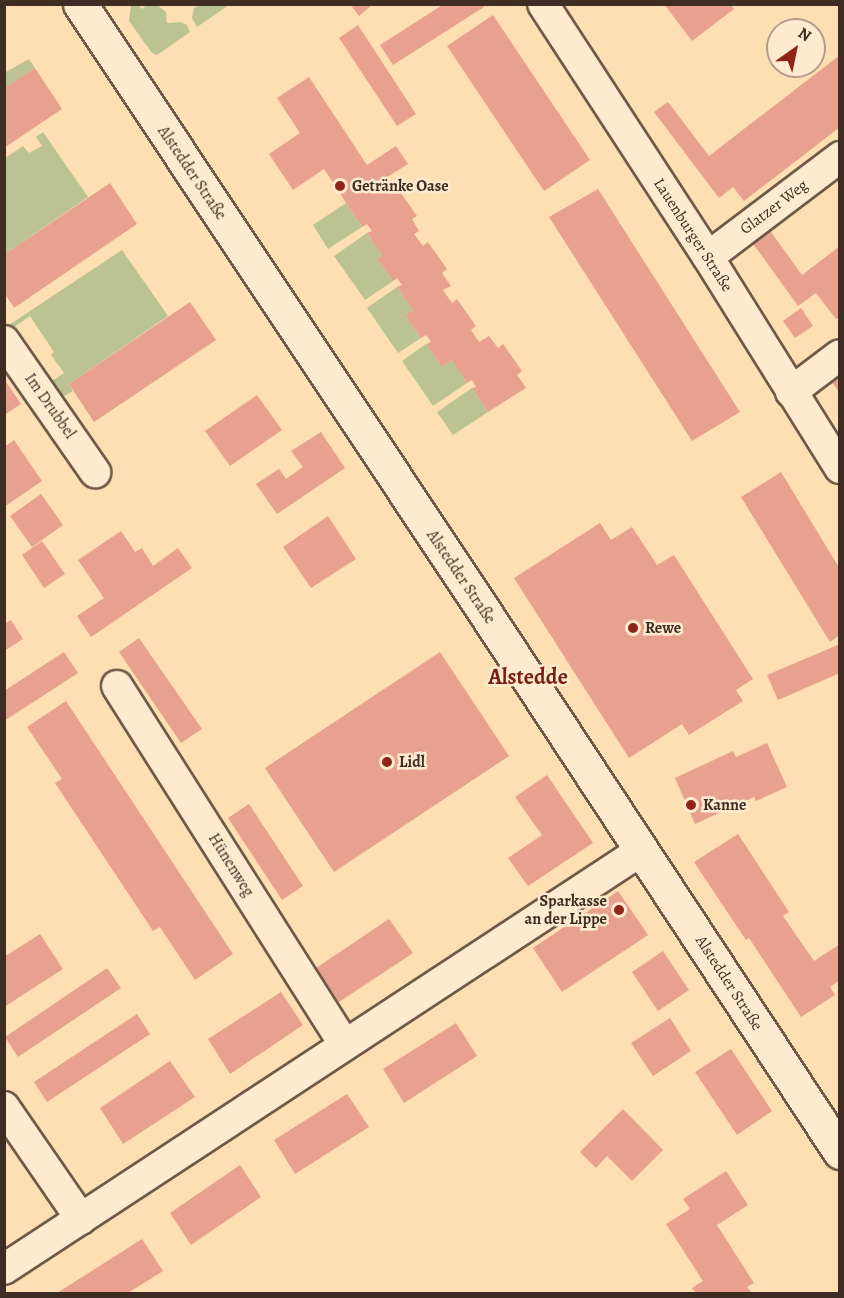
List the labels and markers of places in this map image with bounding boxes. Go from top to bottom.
place label: Getränke Oase [352,176,449,196]
marker: Getränke Oase [333,179,347,193]
place label: Rewe [645,618,681,638]
marker: Rewe [626,621,640,635]
place label: Lidl [399,752,425,772]
marker: Lidl [380,755,394,769]
place label: Kanne [703,795,746,815]
marker: Kanne [684,798,698,812]
place label: Sparkasse an der Lippe [524,891,607,929]
marker: Sparkasse an der Lippe [612,903,626,917]

